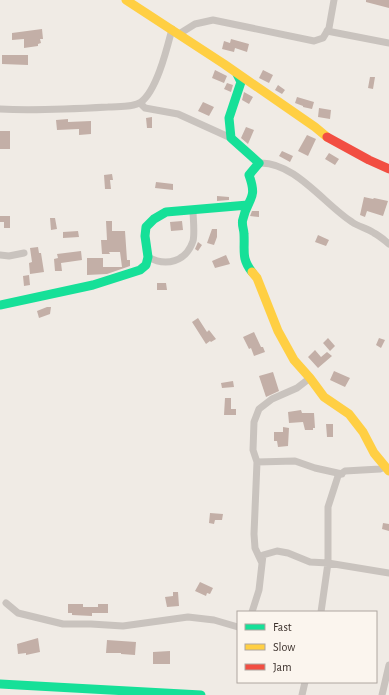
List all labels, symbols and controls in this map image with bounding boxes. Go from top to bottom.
legend [237,611,377,683]
text: Fast [273,621,292,633]
text: Slow [273,641,295,653]
text: Jam [273,661,292,673]

